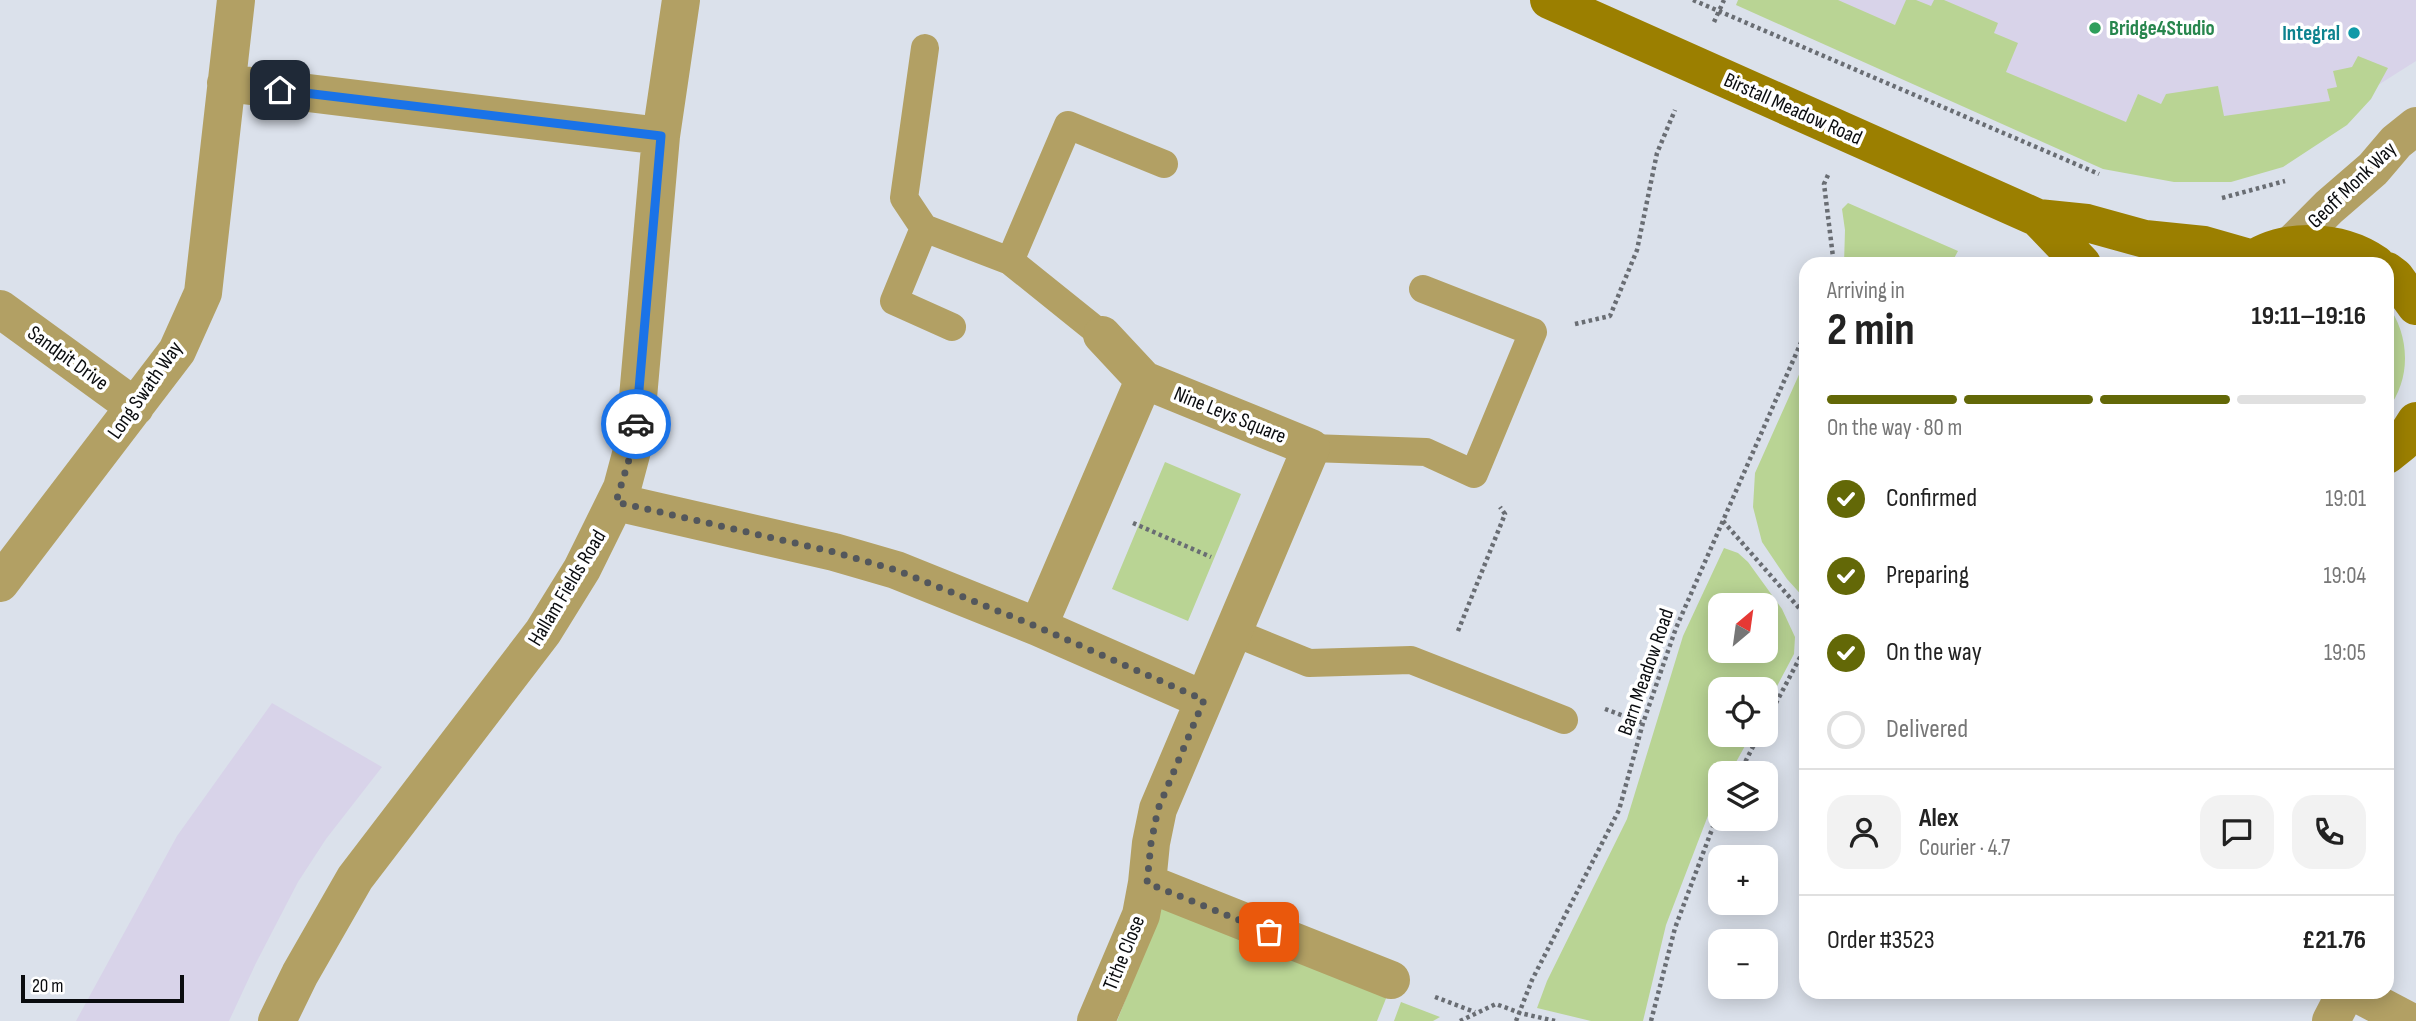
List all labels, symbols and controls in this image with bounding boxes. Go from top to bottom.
place label: Bridge4Studio [2109,16,2215,41]
marker: Bridge4Studio [2087,20,2103,36]
place label: Integral [2282,21,2340,46]
marker: Integral [2346,25,2362,41]
pin [250,60,310,120]
street label: Birstall Meadow Road [1720,67,1866,151]
icon: home [261,71,299,109]
street label: Geoff Monk Way [2302,137,2402,233]
text: Arriving in [1827,277,1905,305]
text: 19:11–19:16 [2251,301,2366,332]
text: 2 min [1827,303,1915,358]
street label: Sandpit Drive [23,320,113,396]
street label: Long Swath Way [102,336,188,444]
street label: Nine Leys Square [1170,381,1290,449]
courier [601,389,671,459]
icon: car [617,405,655,443]
text: On the way · 80 m [1827,414,1962,442]
icon: check [1827,480,1865,518]
text: Confirmed [1886,483,1977,514]
text: 19:01 [2325,485,2366,513]
street label: Hallam Fields Road [523,526,611,650]
icon: check [1827,557,1865,595]
text: Preparing [1886,560,1969,591]
text: 19:04 [2324,562,2366,590]
north arrow [1708,593,1778,663]
map controls [1708,593,1778,999]
street label: Barn Meadow Road [1613,605,1679,739]
icon: check [1827,634,1865,672]
text: On the way [1886,637,1982,668]
text: 19:05 [2324,639,2366,667]
button: locate [1708,677,1778,747]
text: Delivered [1886,714,1968,745]
button: layers [1708,761,1778,831]
button: person [1827,795,1901,869]
button: chat [2200,795,2274,869]
button: phone [2292,795,2366,869]
text: Alex [1919,803,1959,834]
text: Courier · 4.7 [1919,834,2010,862]
button: + [1708,845,1778,915]
pin [1239,902,1299,962]
street label: Tithe Close [1098,912,1150,994]
icon: bag [1250,913,1288,951]
text: Order #3523 [1827,925,1935,956]
text: £21.76 [2302,925,2366,956]
button: − [1708,929,1778,999]
scale bar [21,972,184,1004]
text: 20 m [32,975,64,998]

